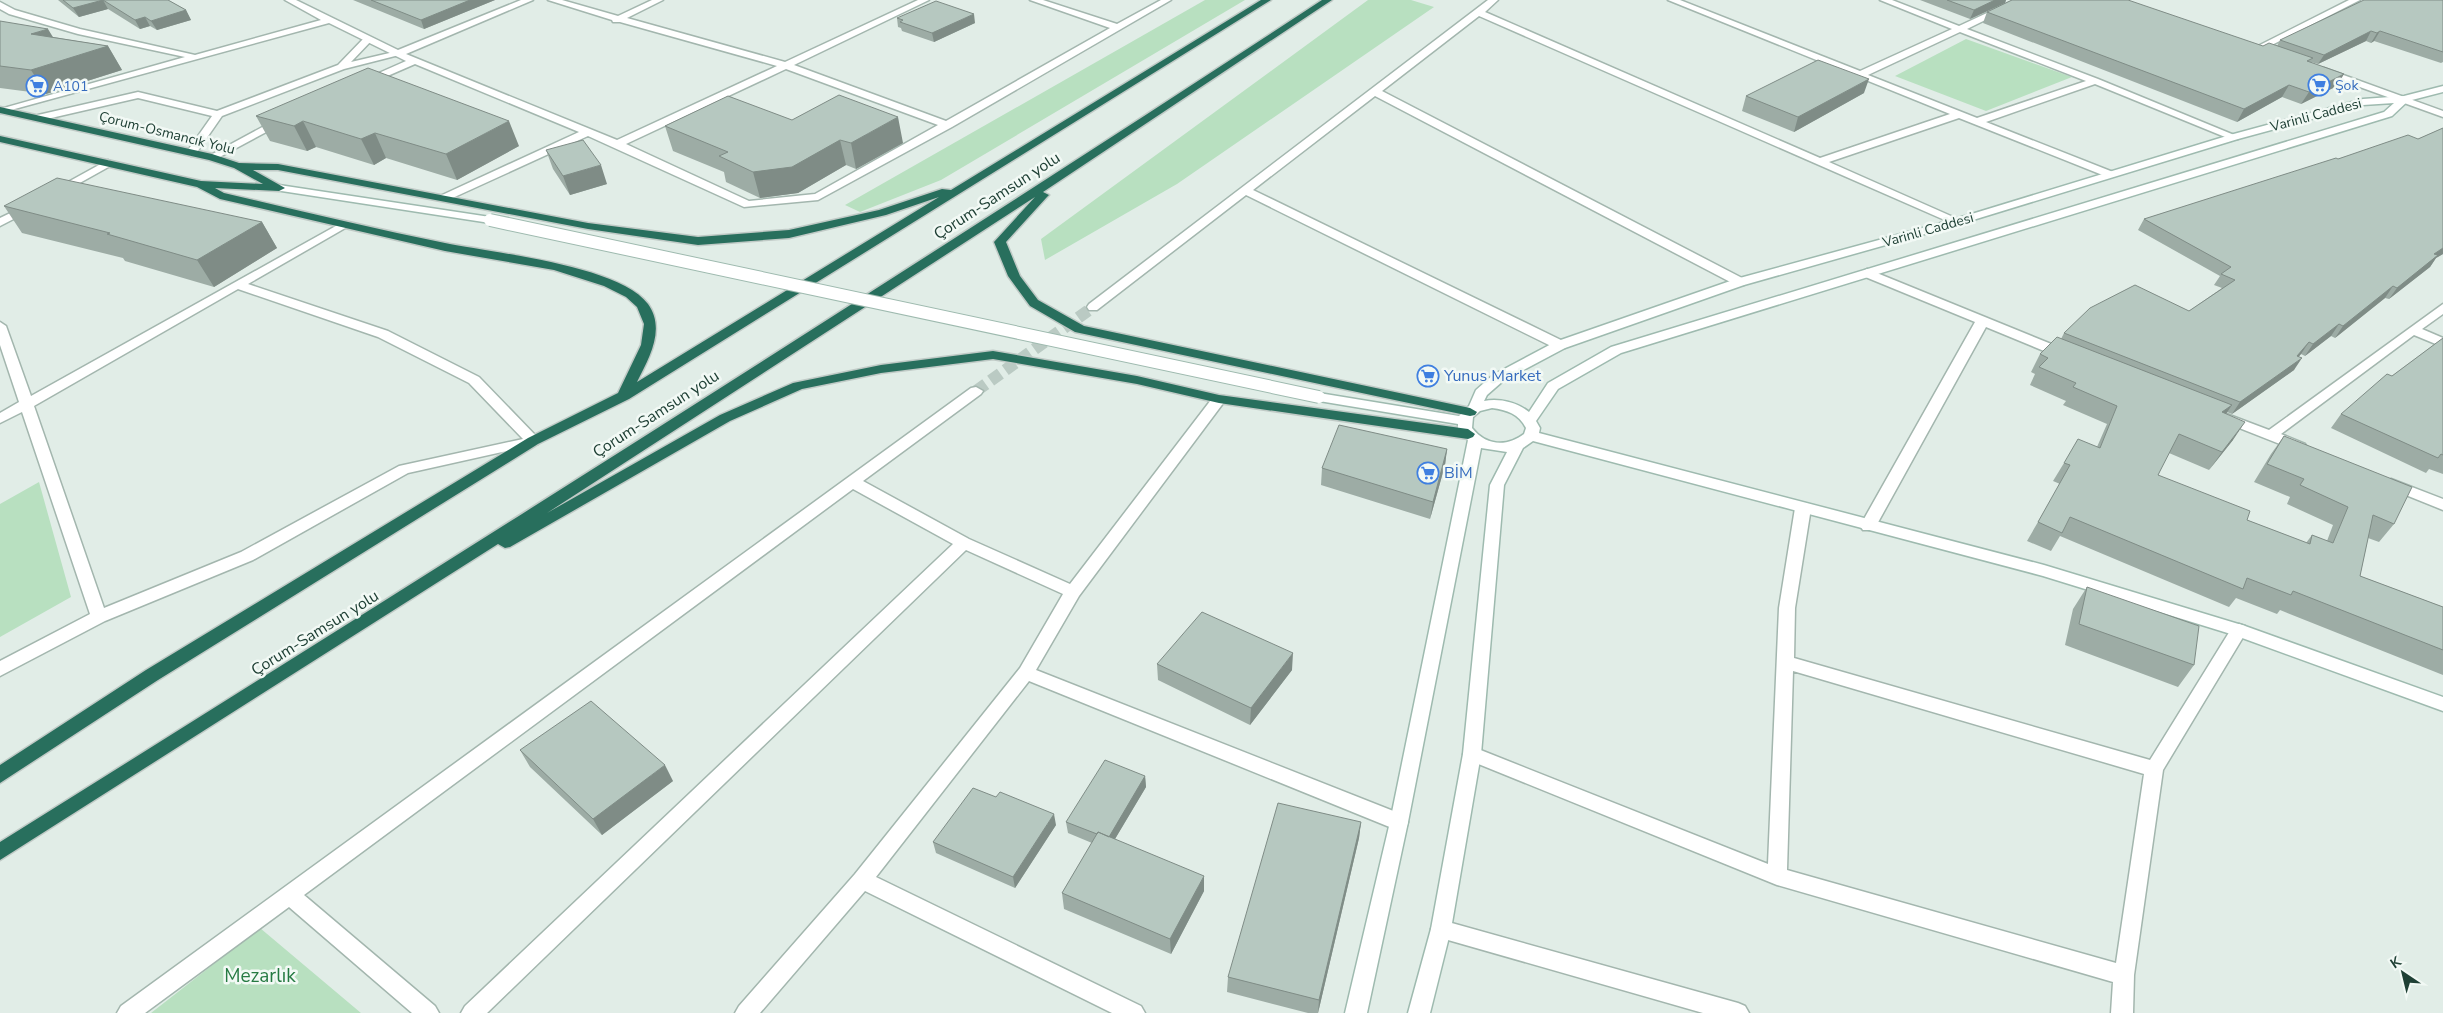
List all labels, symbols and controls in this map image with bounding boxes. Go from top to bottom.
supermarket icon: Şok [2307,73,2331,97]
supermarket icon: A101 [25,74,49,98]
place label: Şok [2335,76,2359,95]
place label: A101 [53,77,88,96]
street label: Varinli Caddesi [2267,94,2364,137]
street label: Çorum-Osmancık Yolu [97,107,237,159]
street label: Çorum-Samsun yolu [930,147,1064,245]
street label: Varinli Caddesi [1879,208,1976,252]
supermarket icon: Yunus Market [1416,364,1440,388]
street label: Çorum-Samsun yolu [589,365,723,463]
place label: Yunus Market [1443,365,1541,387]
supermarket icon: BİM [1416,461,1440,485]
place label: BİM [1444,462,1473,484]
street label: Çorum-Samsun yolu [247,585,383,681]
north arrow [2378,948,2428,998]
text: K [2387,952,2406,973]
park label: Mezarlık [224,963,296,989]

